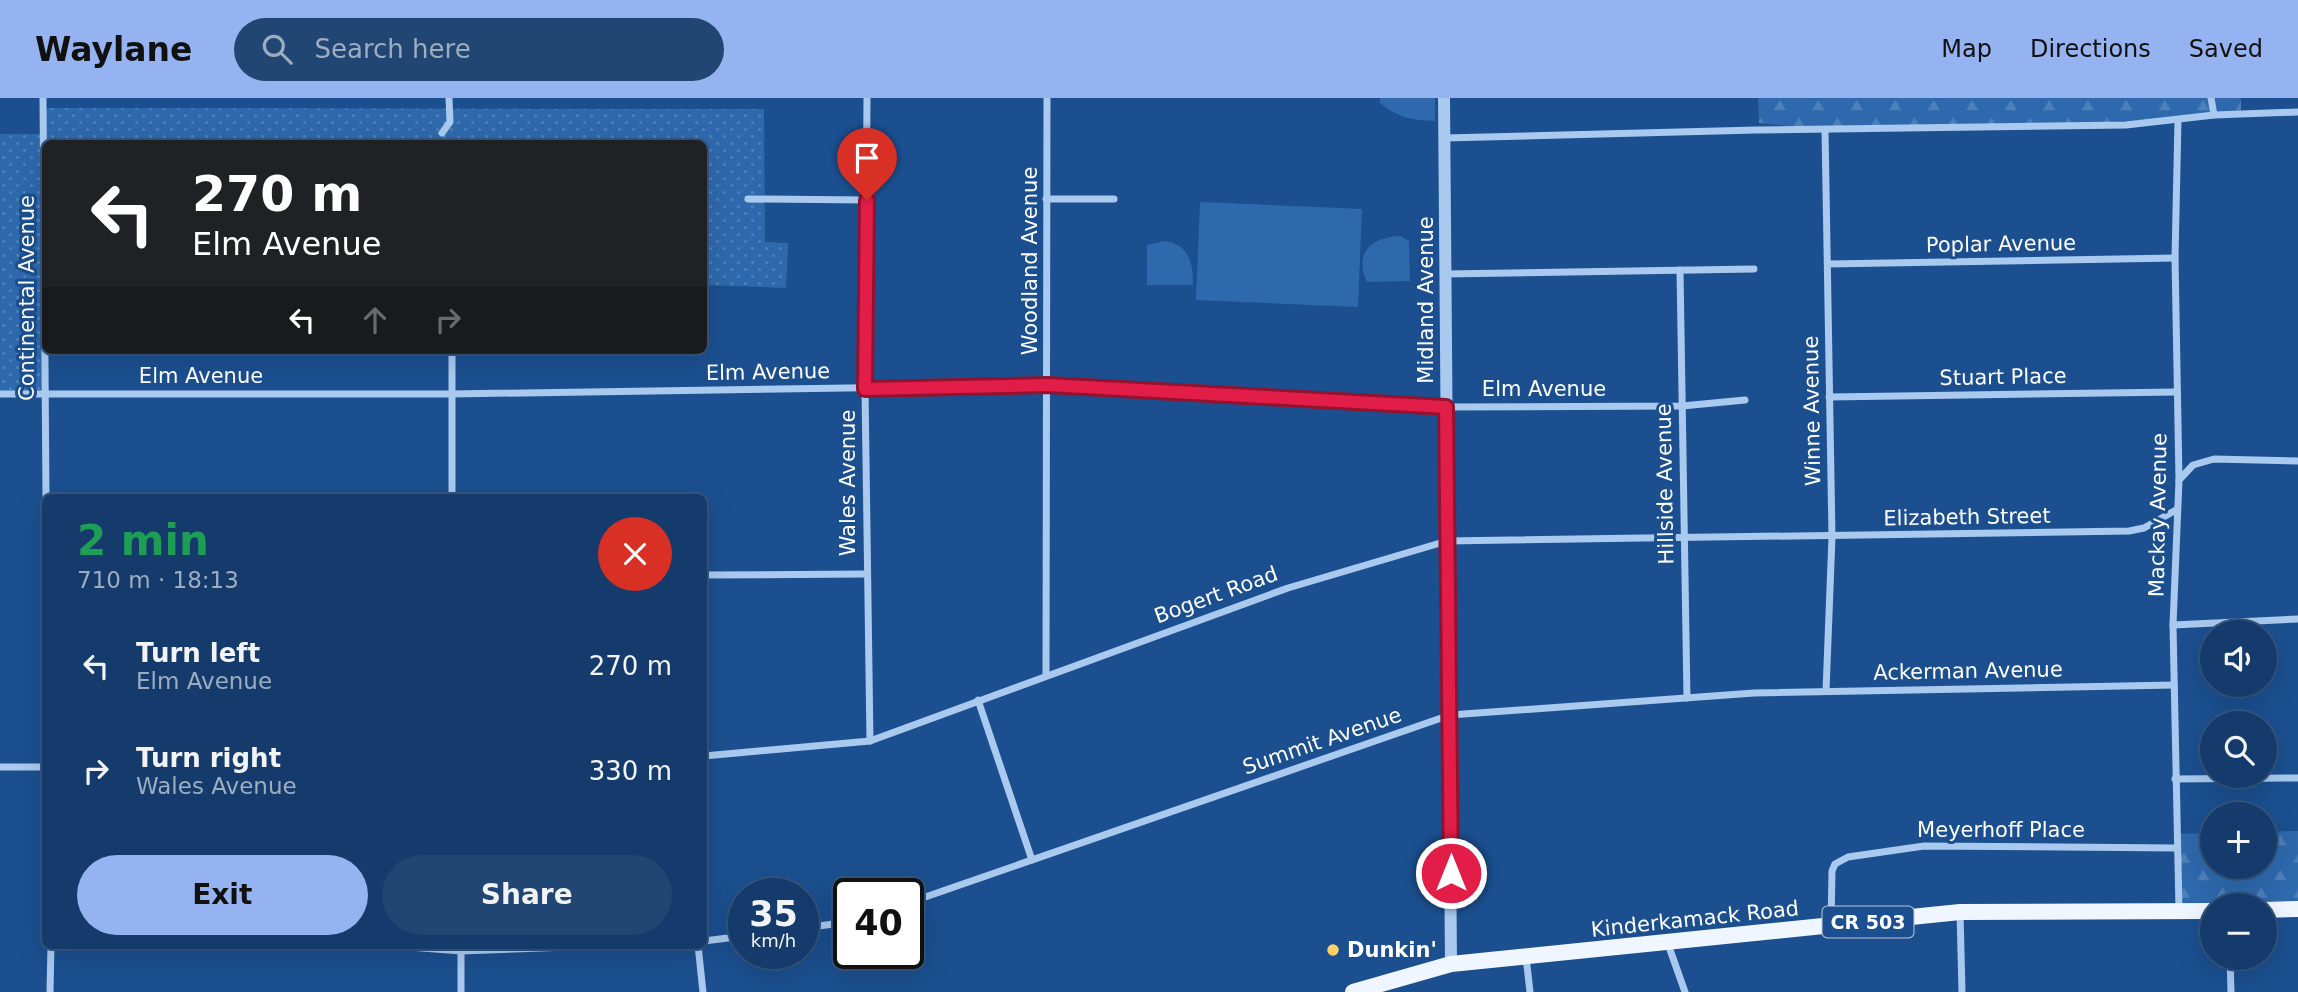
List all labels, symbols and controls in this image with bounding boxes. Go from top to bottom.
search box [234,18,724,81]
text: Waylane [35,30,192,69]
icon: search [258,30,296,68]
text: Search here [314,34,471,64]
text: Map [1941,35,1992,63]
text: Directions [2030,35,2151,63]
text: Saved [2189,35,2263,63]
pin [837,128,897,200]
icon: arrive [848,139,886,177]
text: 270 m [192,166,362,223]
street label: Woodland Avenue [1018,167,1042,355]
icon: left [77,168,168,259]
street label: Continental Avenue [15,195,39,401]
street label: Midland Avenue [1414,216,1438,384]
text: Elm Avenue [192,225,381,263]
street label: Poplar Avenue [1926,231,2076,257]
icon: left [283,301,321,339]
icon: ahead [356,301,394,339]
icon: right [429,301,467,339]
street label: Winne Avenue [1799,336,1825,486]
street label: Elm Avenue [706,359,830,385]
street label: Elm Avenue [139,364,263,388]
street label: Stuart Place [1939,364,2067,390]
street label: Elm Avenue [1482,377,1606,401]
street label: Hillside Avenue [1652,403,1678,565]
street label: Wales Avenue [836,410,860,556]
street label: Mackay Avenue [2145,433,2171,597]
street label: Elizabeth Street [1883,504,2051,530]
text: 2 min [77,516,209,565]
button: close [598,517,672,591]
street label: Bogert Road [1151,562,1281,628]
text: 710 m · 18:13 [77,567,239,593]
map controls [2200,620,2277,970]
button: sound [2200,620,2277,697]
text: Turn left [136,638,260,668]
icon: left [77,647,115,685]
text: 270 m [589,651,672,681]
street label: Ackerman Avenue [1873,657,2063,685]
text: Elm Avenue [136,668,272,694]
street label: Summit Avenue [1239,703,1405,779]
button: search [2200,711,2277,788]
text: Turn right [136,743,281,773]
icon: right [77,752,115,790]
text: 330 m [589,756,672,786]
text: Wales Avenue [136,773,297,799]
button: + [2200,802,2277,879]
street label: Meyerhoff Place [1917,818,2085,842]
position arrow [1414,836,1488,910]
button: Exit [77,855,368,935]
button: Share [382,855,672,935]
speed limit sign: 40 [833,878,924,969]
button: − [2200,893,2277,970]
text: 35 [749,894,798,934]
street label: Kinderkamack Road [1590,896,1800,942]
road number: CR 503 [1822,906,1913,937]
text: km/h [751,930,796,951]
place label: Dunkin' [1347,938,1437,962]
marker: Dunkin' [1325,942,1341,958]

